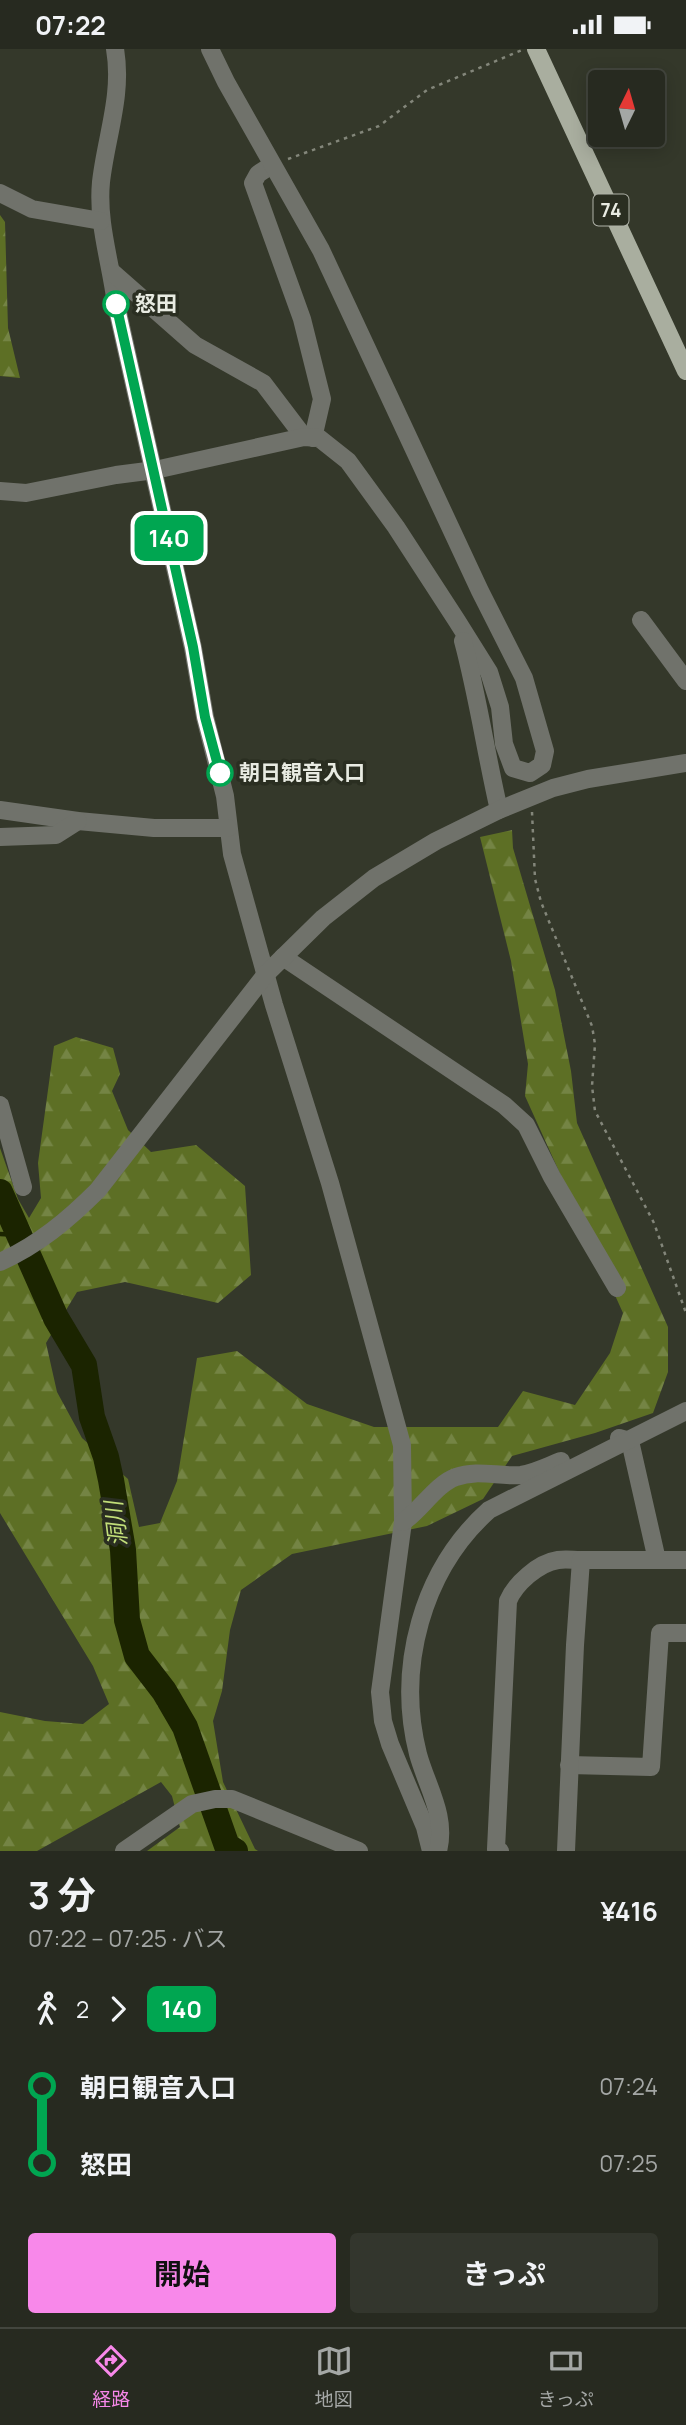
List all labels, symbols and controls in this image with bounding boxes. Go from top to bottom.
text: 07:22 [35,7,106,43]
north arrow [588,70,665,147]
map controls [588,70,665,147]
road number: 74 [594,195,628,225]
place label: 怒田 [135,289,177,317]
marker: 怒田 [103,291,129,317]
line badge: 140 [129,515,209,561]
text: 140 [149,521,189,554]
place label: 朝日観音入口 [239,758,365,786]
marker: 朝日観音入口 [207,760,233,786]
water label: 洞川 [96,1496,134,1549]
text: 3 分 [28,1868,96,1920]
text: ¥416 [601,1893,658,1929]
text: 07:22 – 07:25 · バス [28,1922,228,1954]
icon: walk [28,1990,66,2028]
icon: forward [99,1990,137,2028]
text: 140 [161,1992,202,2025]
text: 2 [76,1993,89,2025]
text: 朝日観音入口 [80,2069,236,2105]
text: 07:24 [599,2070,658,2102]
text: 怒田 [80,2146,132,2182]
text: 07:25 [599,2147,658,2179]
button: 開始 [28,2233,336,2313]
button: きっぷ [350,2233,658,2313]
tab: 経路 [92,2342,130,2412]
tab: 地図 [315,2342,353,2412]
tab: きっぷ [537,2342,594,2412]

